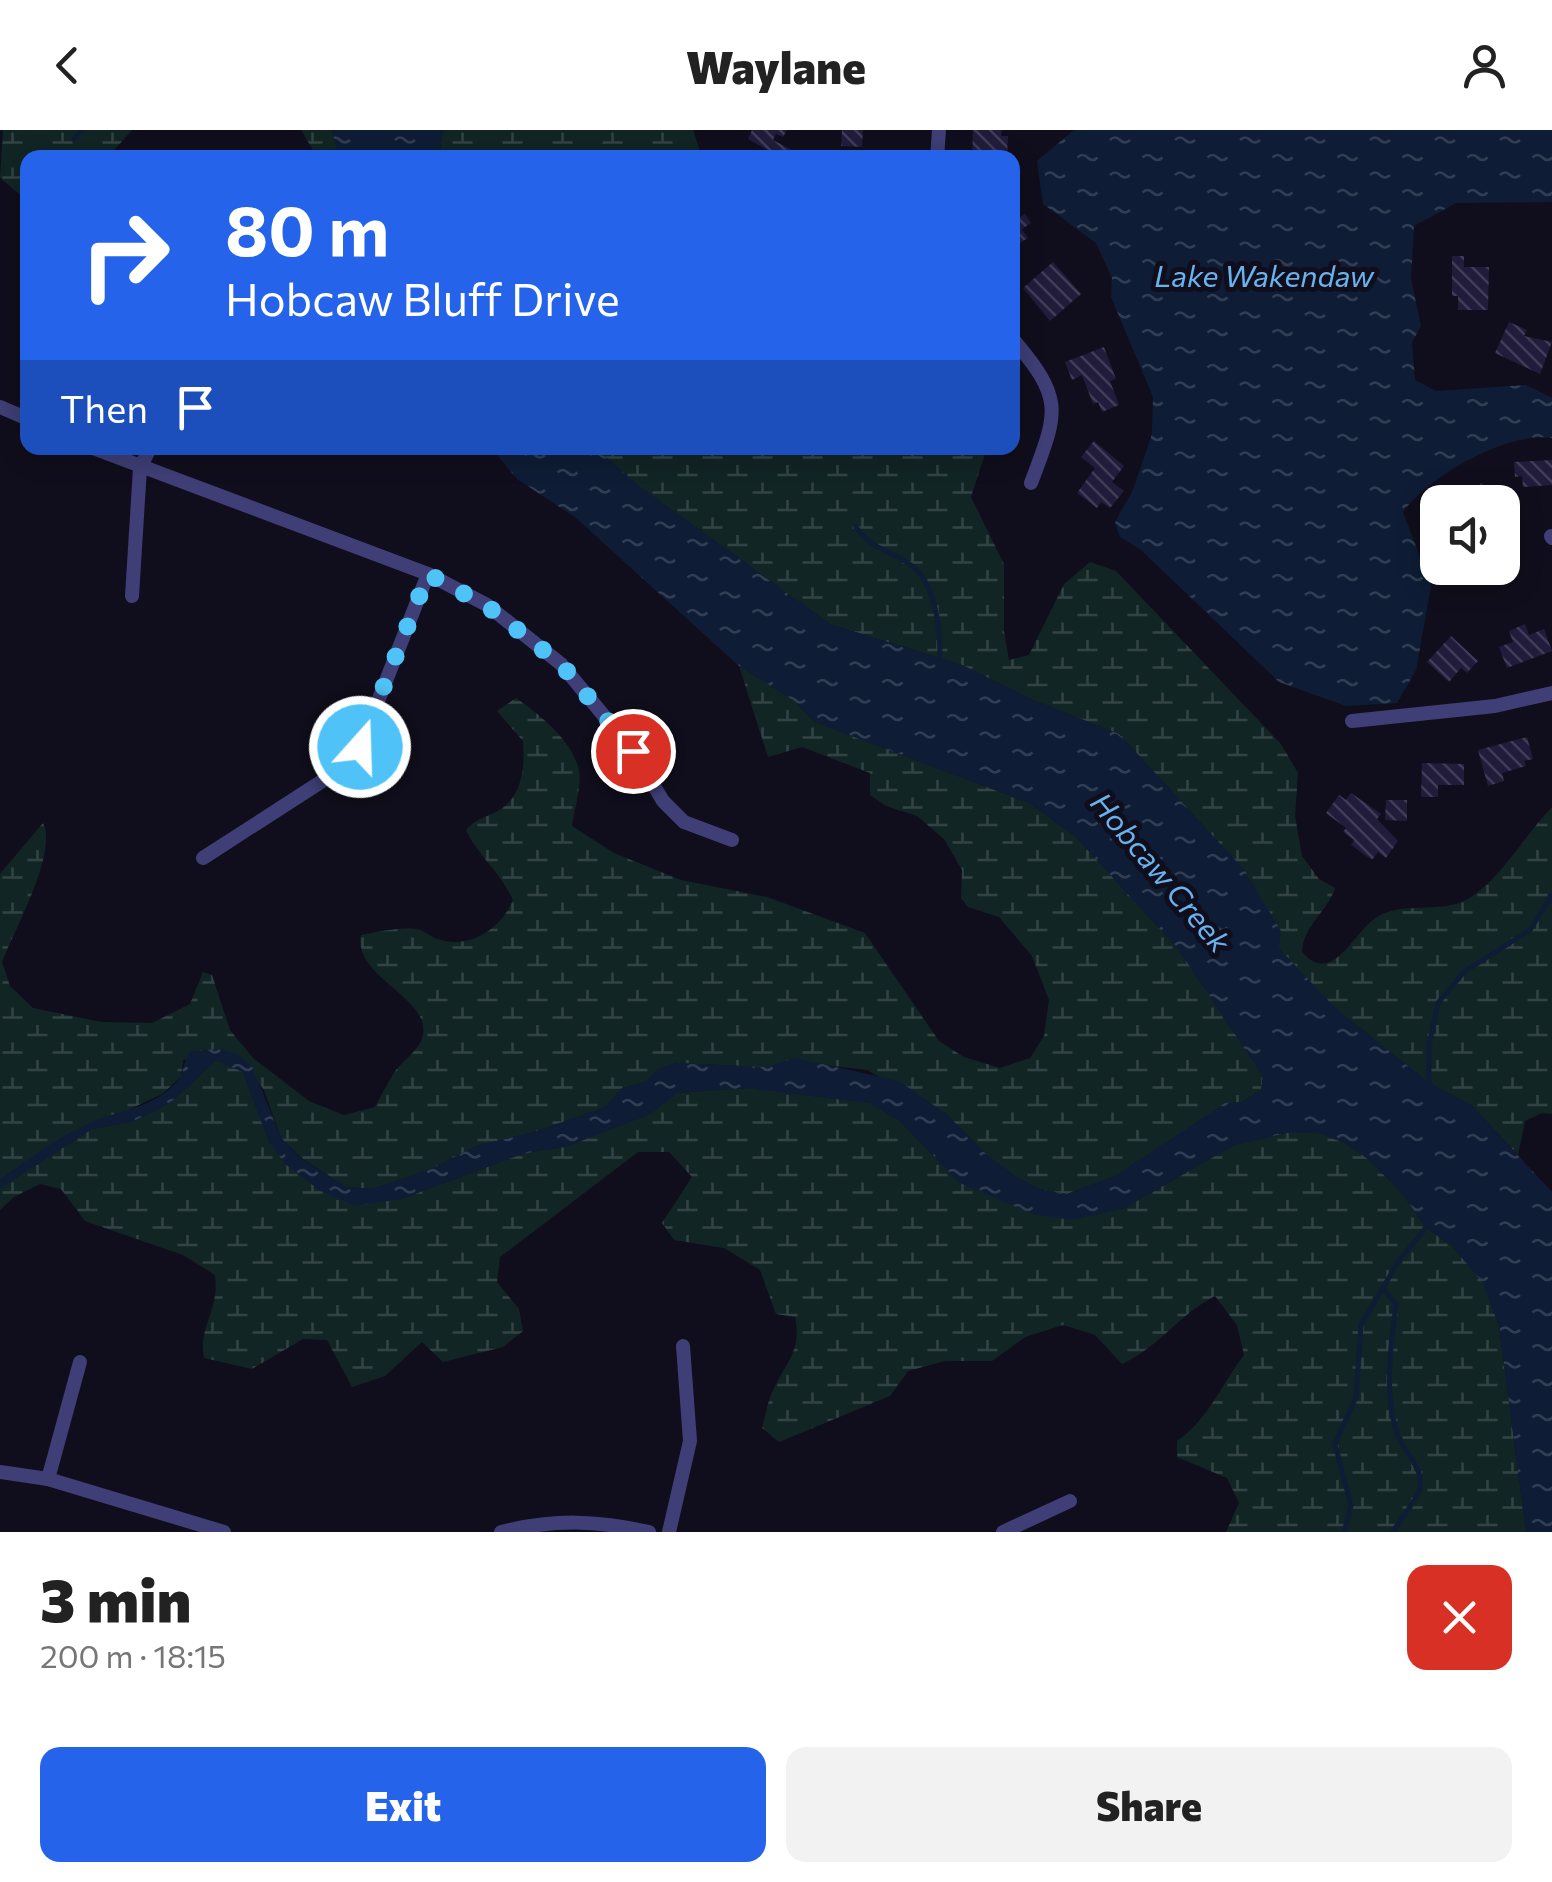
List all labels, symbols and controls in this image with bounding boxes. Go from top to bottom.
icon: back [40,38,95,93]
text: Waylane [686,38,866,93]
icon: person [1457,38,1512,93]
text: 80 m [225,185,389,270]
icon: right [60,190,190,320]
water label: Lake Wakendaw [1154,256,1375,293]
text: Hobcaw Bluff Drive [225,270,620,325]
icon: arrive [168,380,223,435]
text: Then [60,384,148,431]
map controls [1420,485,1520,585]
button: sound [1420,485,1520,585]
position arrow [308,695,412,799]
pin [591,709,676,794]
icon: arrive [606,724,661,779]
water label: Hobcaw Creek [1084,784,1240,960]
text: 3 min [40,1561,191,1634]
button: close [1407,1565,1512,1670]
text: 200 m · 18:15 [40,1635,226,1675]
button: Exit [40,1747,766,1862]
button: Share [786,1747,1512,1862]

